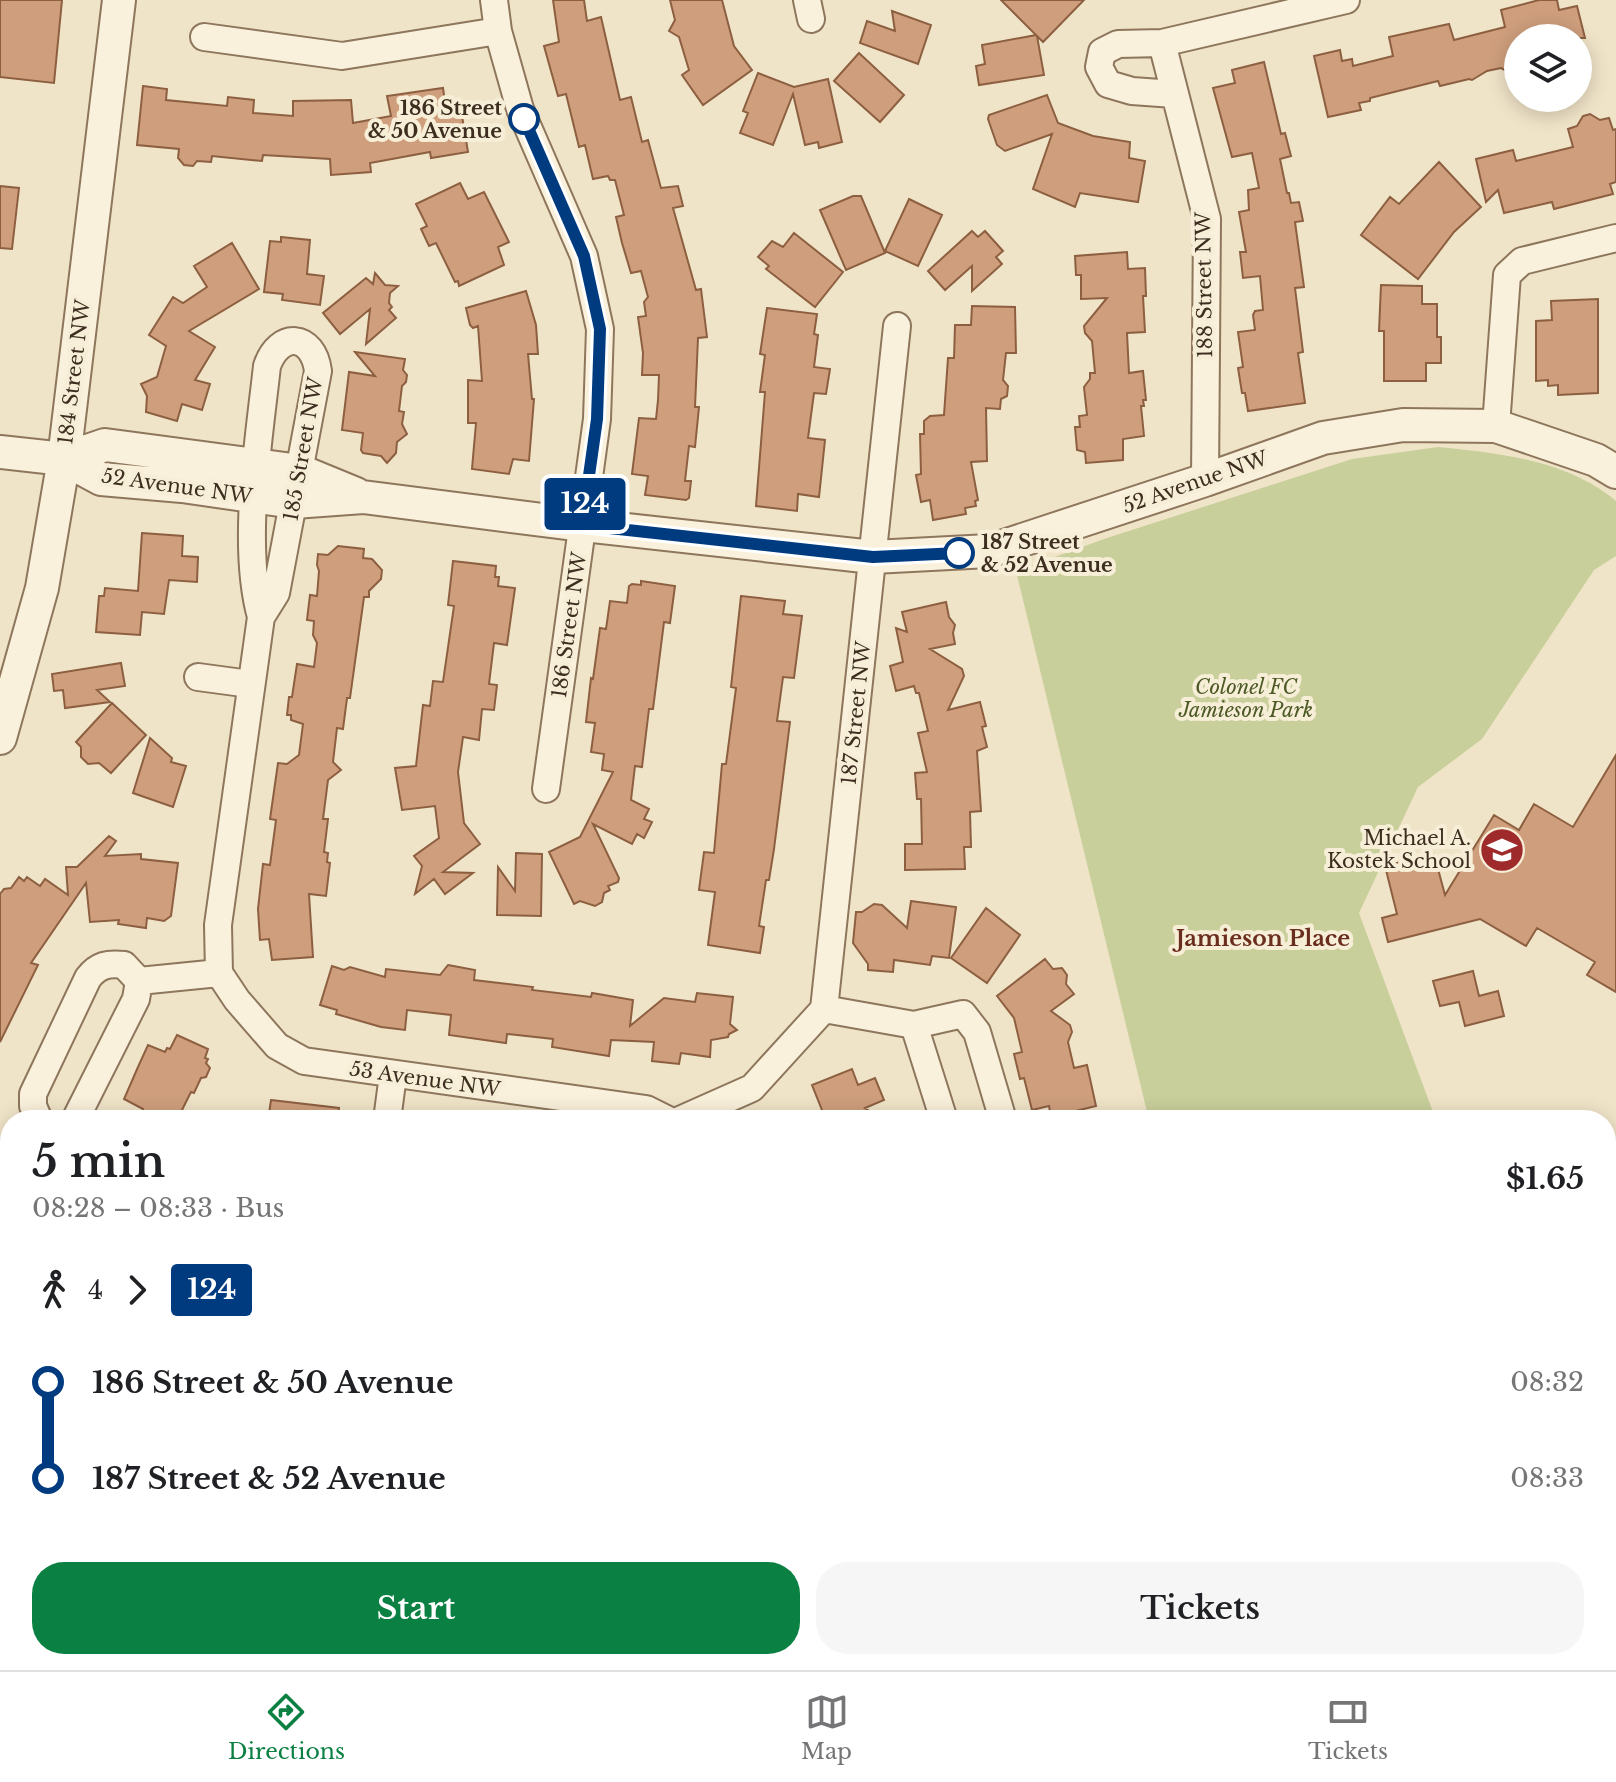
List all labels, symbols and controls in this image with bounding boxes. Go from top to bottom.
map controls [1504,24,1592,112]
button: layers [1504,24,1592,112]
place label: 186 Street & 50 Avenue [368,96,502,143]
marker: 186 Street & 50 Avenue [509,104,539,134]
street label: 188 Street NW [1191,211,1217,358]
street label: 184 Street NW [53,298,95,446]
street label: 185 Street NW [279,375,328,523]
street label: 52 Avenue NW [1119,446,1271,518]
street label: 52 Avenue NW [100,464,254,509]
line badge: 124 [539,478,631,530]
text: 124 [560,486,610,521]
place label: 187 Street & 52 Avenue [981,530,1113,577]
marker: 187 Street & 52 Avenue [944,538,974,568]
street label: 186 Street NW [547,550,591,700]
street label: 187 Street NW [837,640,876,786]
park label: Colonel FC Jamieson Park [1178,675,1313,722]
place label: Michael A. Kostek School [1327,826,1471,873]
school or university icon: Michael A. Kostek School [1478,826,1526,874]
district label: Jamieson Place [1172,925,1350,952]
street label: 53 Avenue NW [348,1057,502,1102]
text: 5 min [32,1134,165,1189]
text: $1.65 [1506,1160,1584,1197]
text: 08:28 – 08:33 · Bus [32,1192,284,1224]
icon: walk [32,1268,76,1312]
icon: forward [115,1268,159,1312]
text: 124 [187,1272,236,1307]
text: 4 [88,1274,103,1306]
text: 186 Street & 50 Avenue [92,1364,454,1401]
text: 08:32 [1510,1366,1584,1398]
text: 187 Street & 52 Avenue [92,1460,446,1497]
text: 08:33 [1510,1462,1584,1494]
button: Start [32,1562,800,1654]
button: Tickets [816,1562,1584,1654]
tab: Directions [228,1690,345,1765]
tab: Map [801,1690,852,1765]
tab: Tickets [1308,1690,1388,1765]

